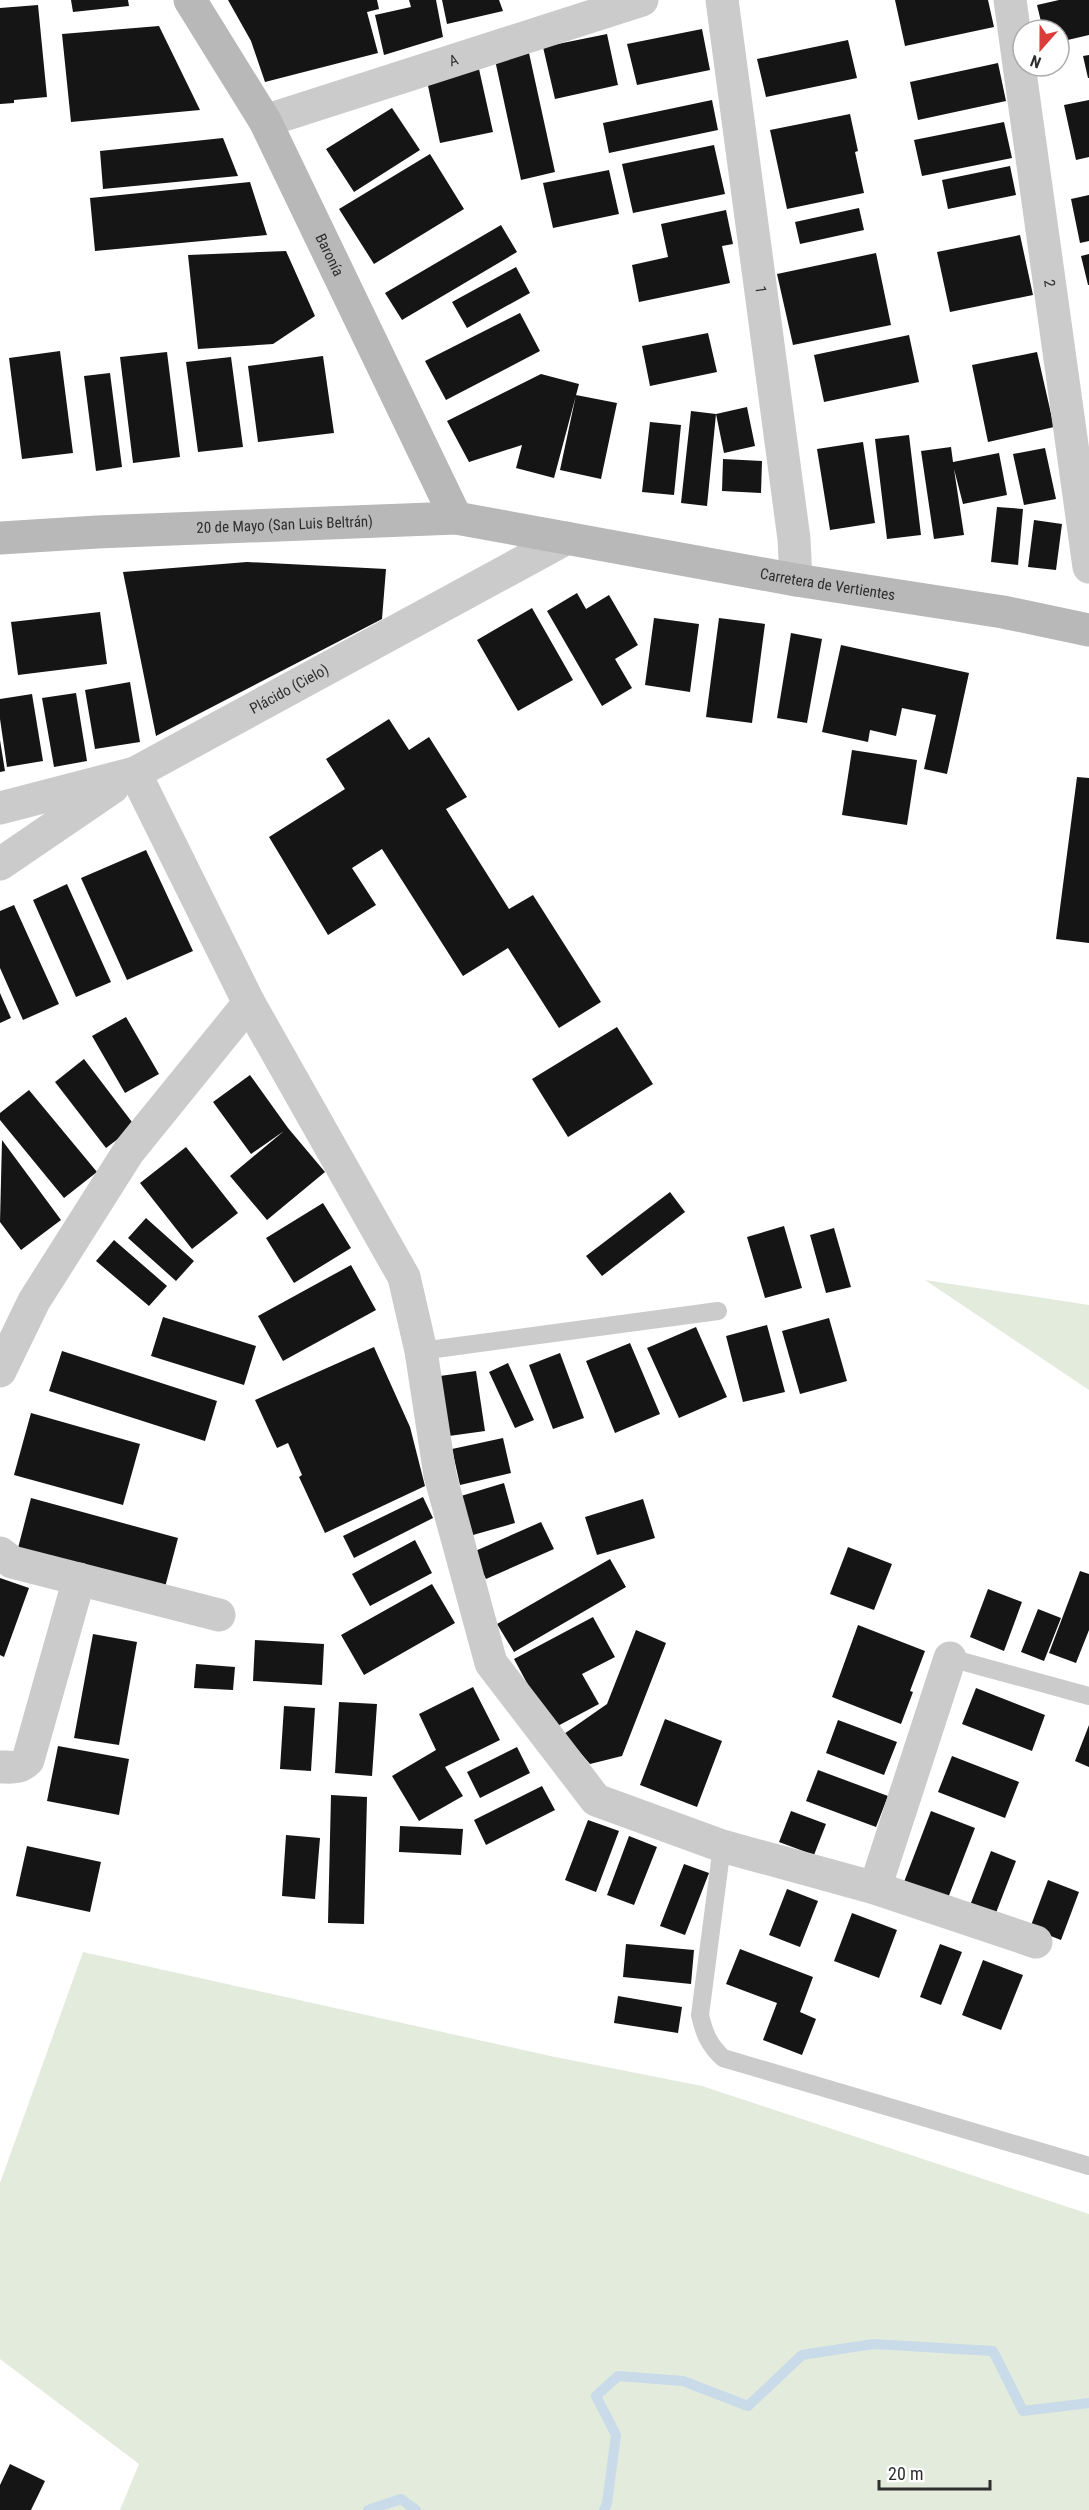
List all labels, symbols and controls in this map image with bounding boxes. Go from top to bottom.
north arrow [1011,18,1071,78]
street label: A [447,50,461,70]
text: N [1028,51,1044,72]
street label: Baronía [312,231,347,279]
street label: 2 [1040,278,1059,288]
street label: 1 [751,285,770,294]
street label: 20 de Mayo (San Luis Beltrán) [196,512,373,537]
street label: Carretera de Vertientes [759,565,897,604]
street label: Plácido (Cielo) [247,660,332,718]
scale bar [879,2453,990,2491]
text: 20 m [888,2463,923,2484]

